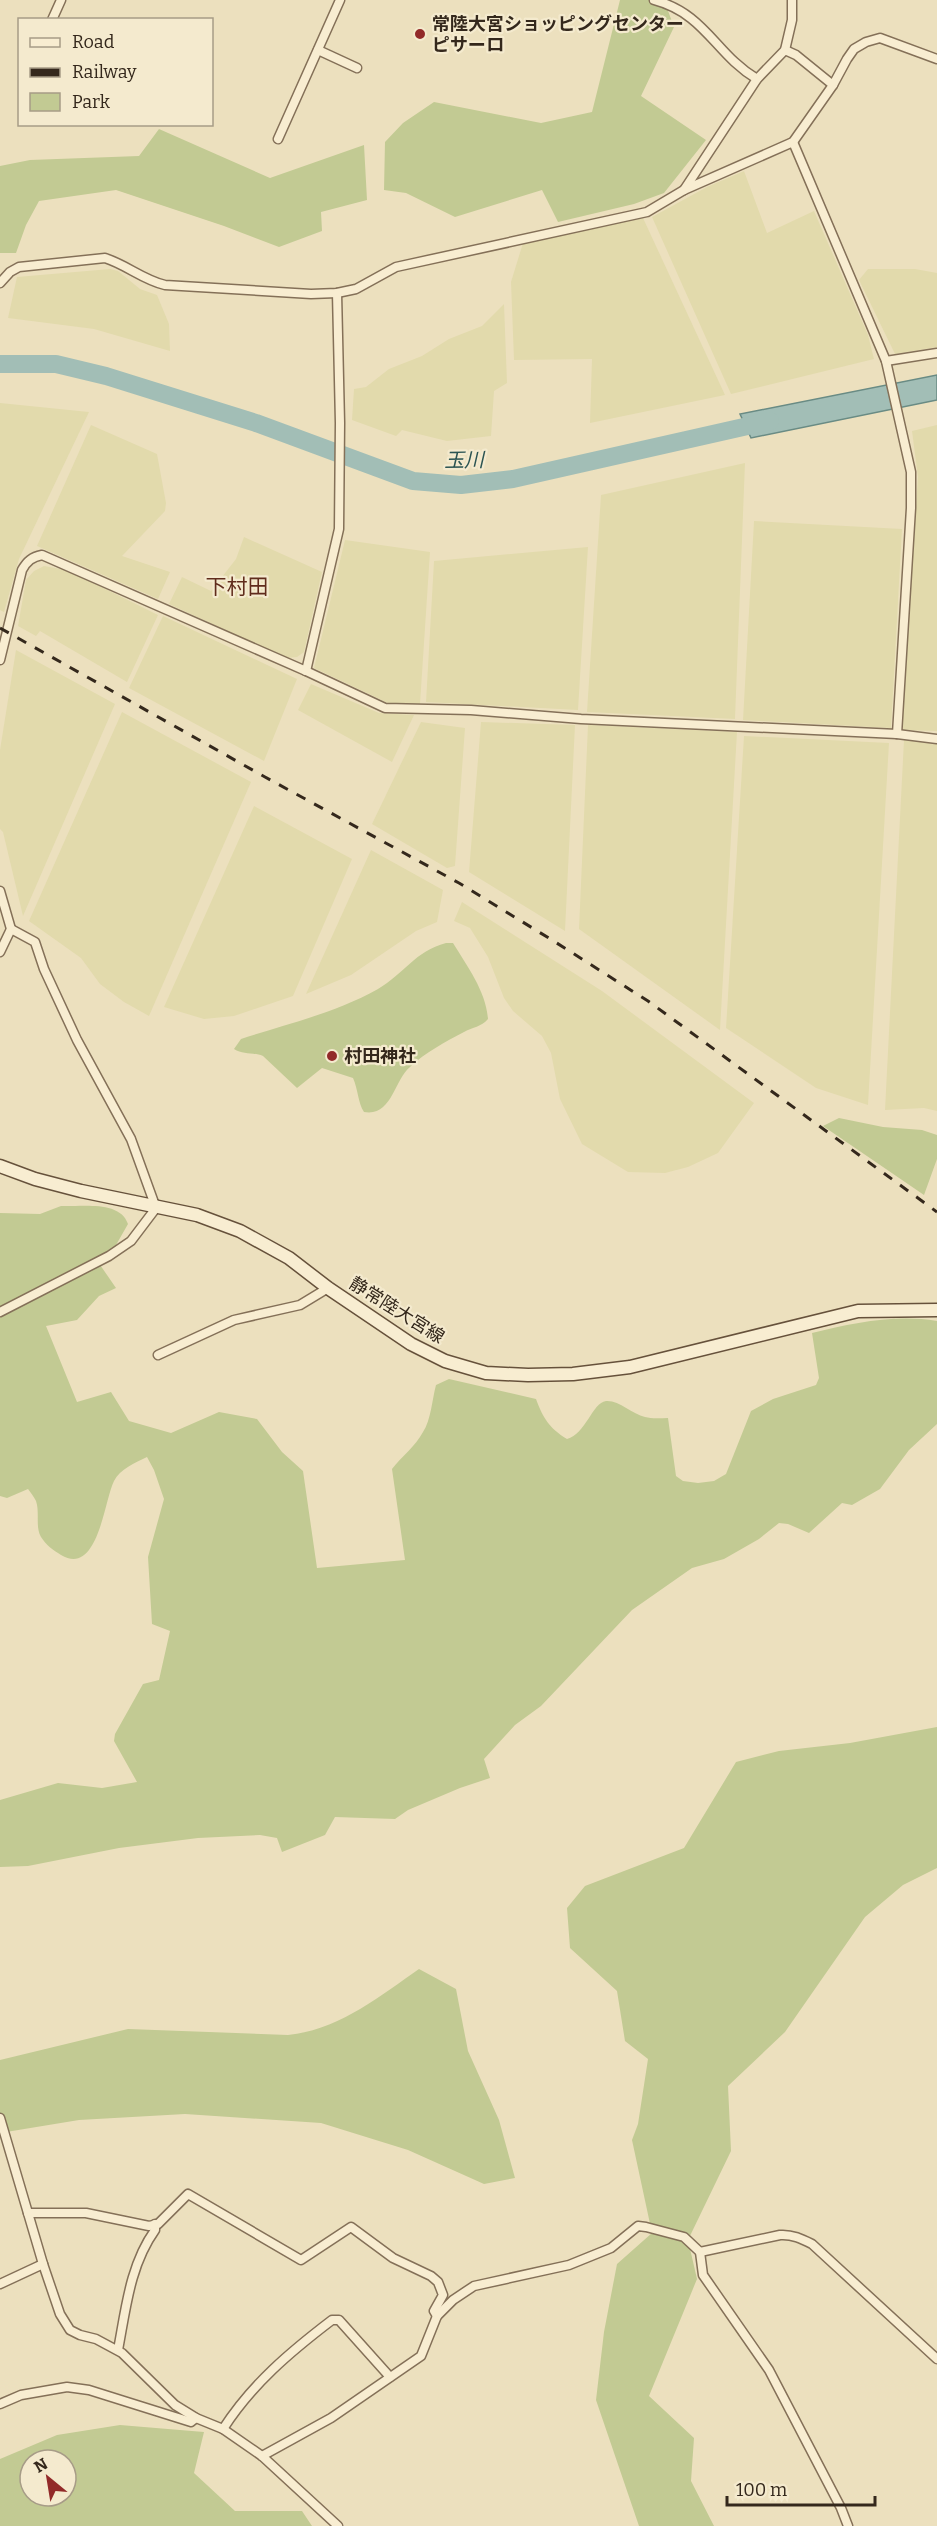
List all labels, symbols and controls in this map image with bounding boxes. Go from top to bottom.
place label: 常陸大宮ショッピングセンター ピサーロ [432,13,684,56]
legend [18,18,213,126]
marker: 常陸大宮ショッピングセンター ピサーロ [413,27,427,41]
text: Road [72,31,115,53]
text: Railway [72,61,137,83]
text: Park [72,91,111,113]
water label: 玉川 [444,448,486,472]
district label: 下村田 [206,574,269,600]
place label: 村田神社 [344,1045,416,1067]
marker: 村田神社 [325,1049,339,1063]
street label: 静常陸大宮線 [345,1272,449,1348]
north arrow [18,2448,78,2508]
text: N [31,2454,51,2477]
scale bar [727,2469,876,2507]
text: 100 m [736,2479,787,2501]

